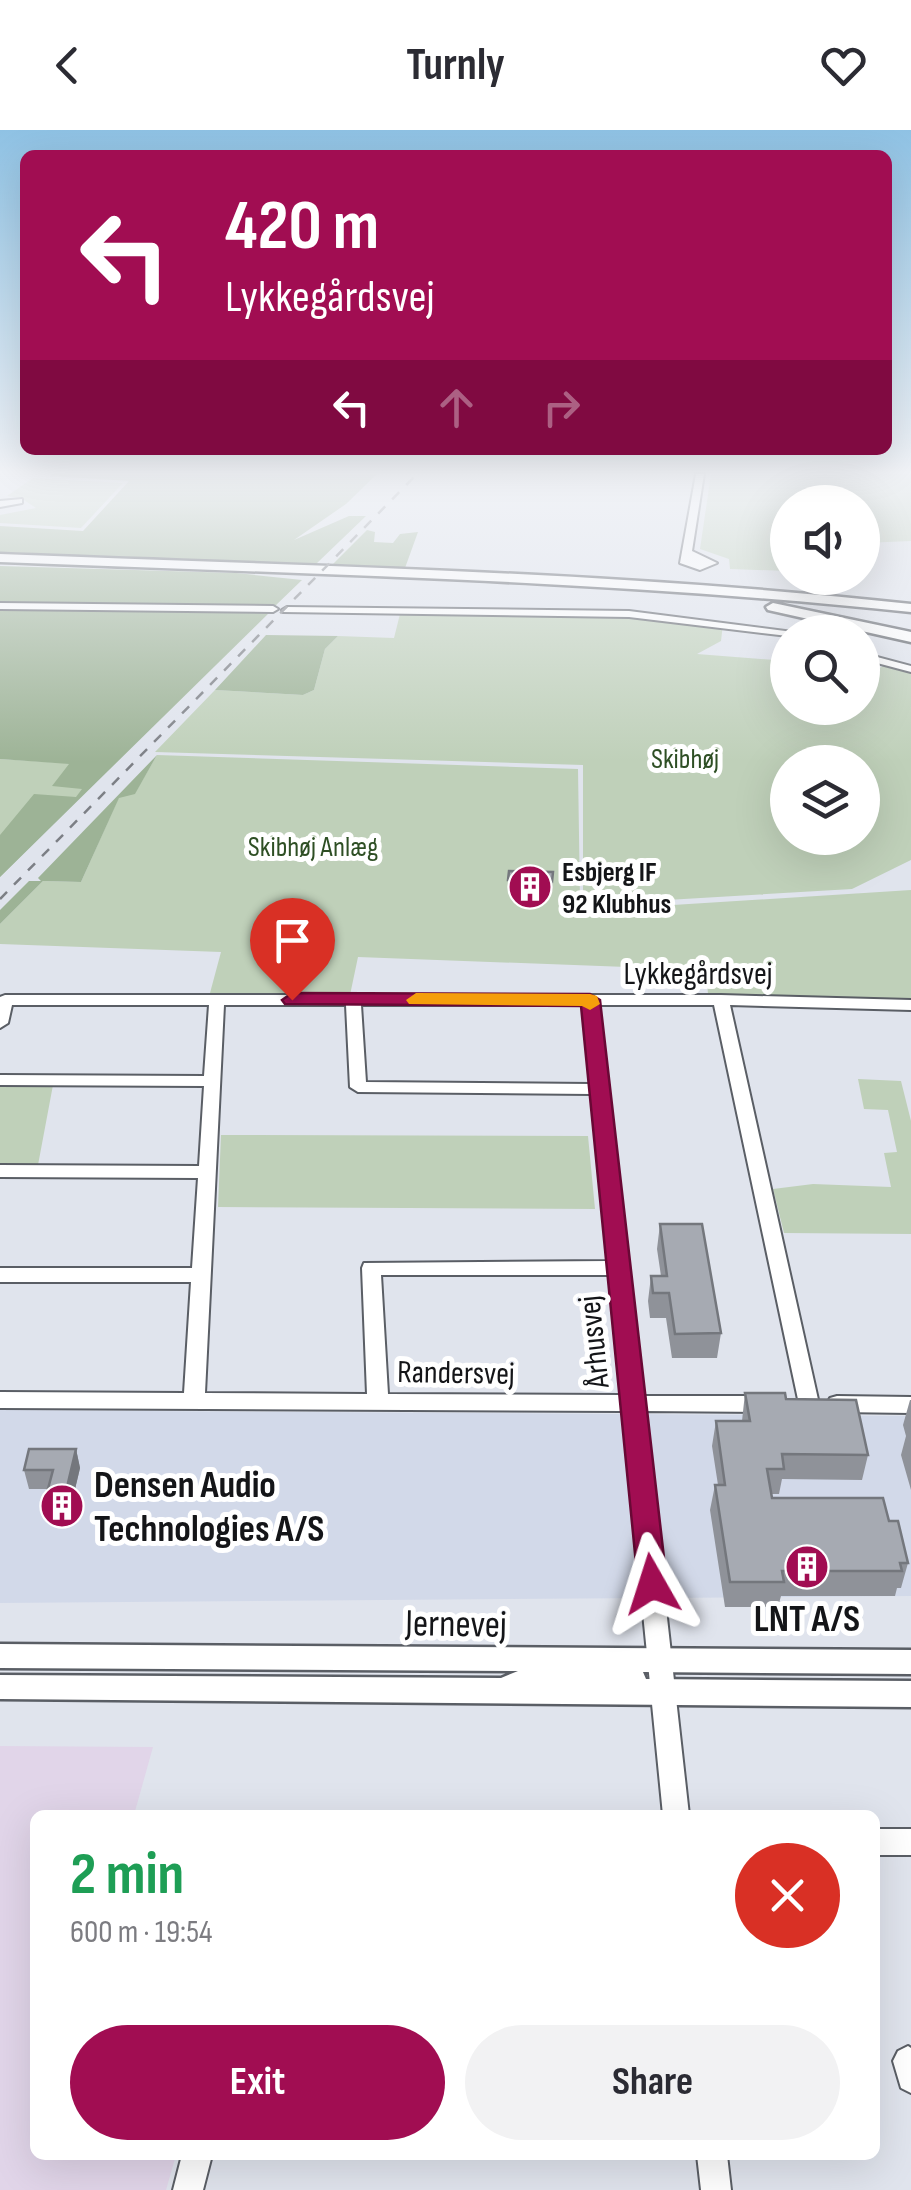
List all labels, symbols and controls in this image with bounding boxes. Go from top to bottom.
icon: back [40,38,95,93]
text: Turnly [406,38,505,93]
icon: heart [816,38,871,93]
text: 420 m [225,185,379,269]
icon: left [60,190,190,320]
text: Lykkegårdsvej [225,270,435,325]
icon: left [324,380,379,435]
icon: ahead [429,380,484,435]
icon: right [534,380,589,435]
map controls [770,485,880,855]
button: sound [770,485,880,595]
button: search [770,615,880,725]
park label: Skibhøj [651,743,719,776]
button: layers [770,745,880,855]
park label: Skibhøj Anlæg [248,831,378,864]
place label: Esbjerg IF 92 Klubhus [562,856,671,921]
building icon: Esbjerg IF 92 Klubhus [507,864,553,910]
pin [250,898,335,1001]
icon: arrive [265,913,320,968]
street label: Lykkegårdsvej [623,955,773,994]
street label: Århusvej [570,1294,619,1391]
street label: Randersvej [397,1353,515,1394]
place label: Densen Audio Technologies A/S [94,1463,324,1552]
building icon: Densen Audio Technologies A/S [39,1483,85,1529]
position arrow [600,1532,704,1636]
building icon: LNT A/S [784,1544,830,1590]
place label: LNT A/S [754,1597,860,1642]
street label: Jernevej [404,1601,507,1648]
text: 2 min [70,1839,184,1911]
button: close [735,1843,840,1948]
text: 600 m · 19:54 [70,1913,212,1952]
button: Exit [70,2025,445,2140]
button: Share [465,2025,840,2140]

